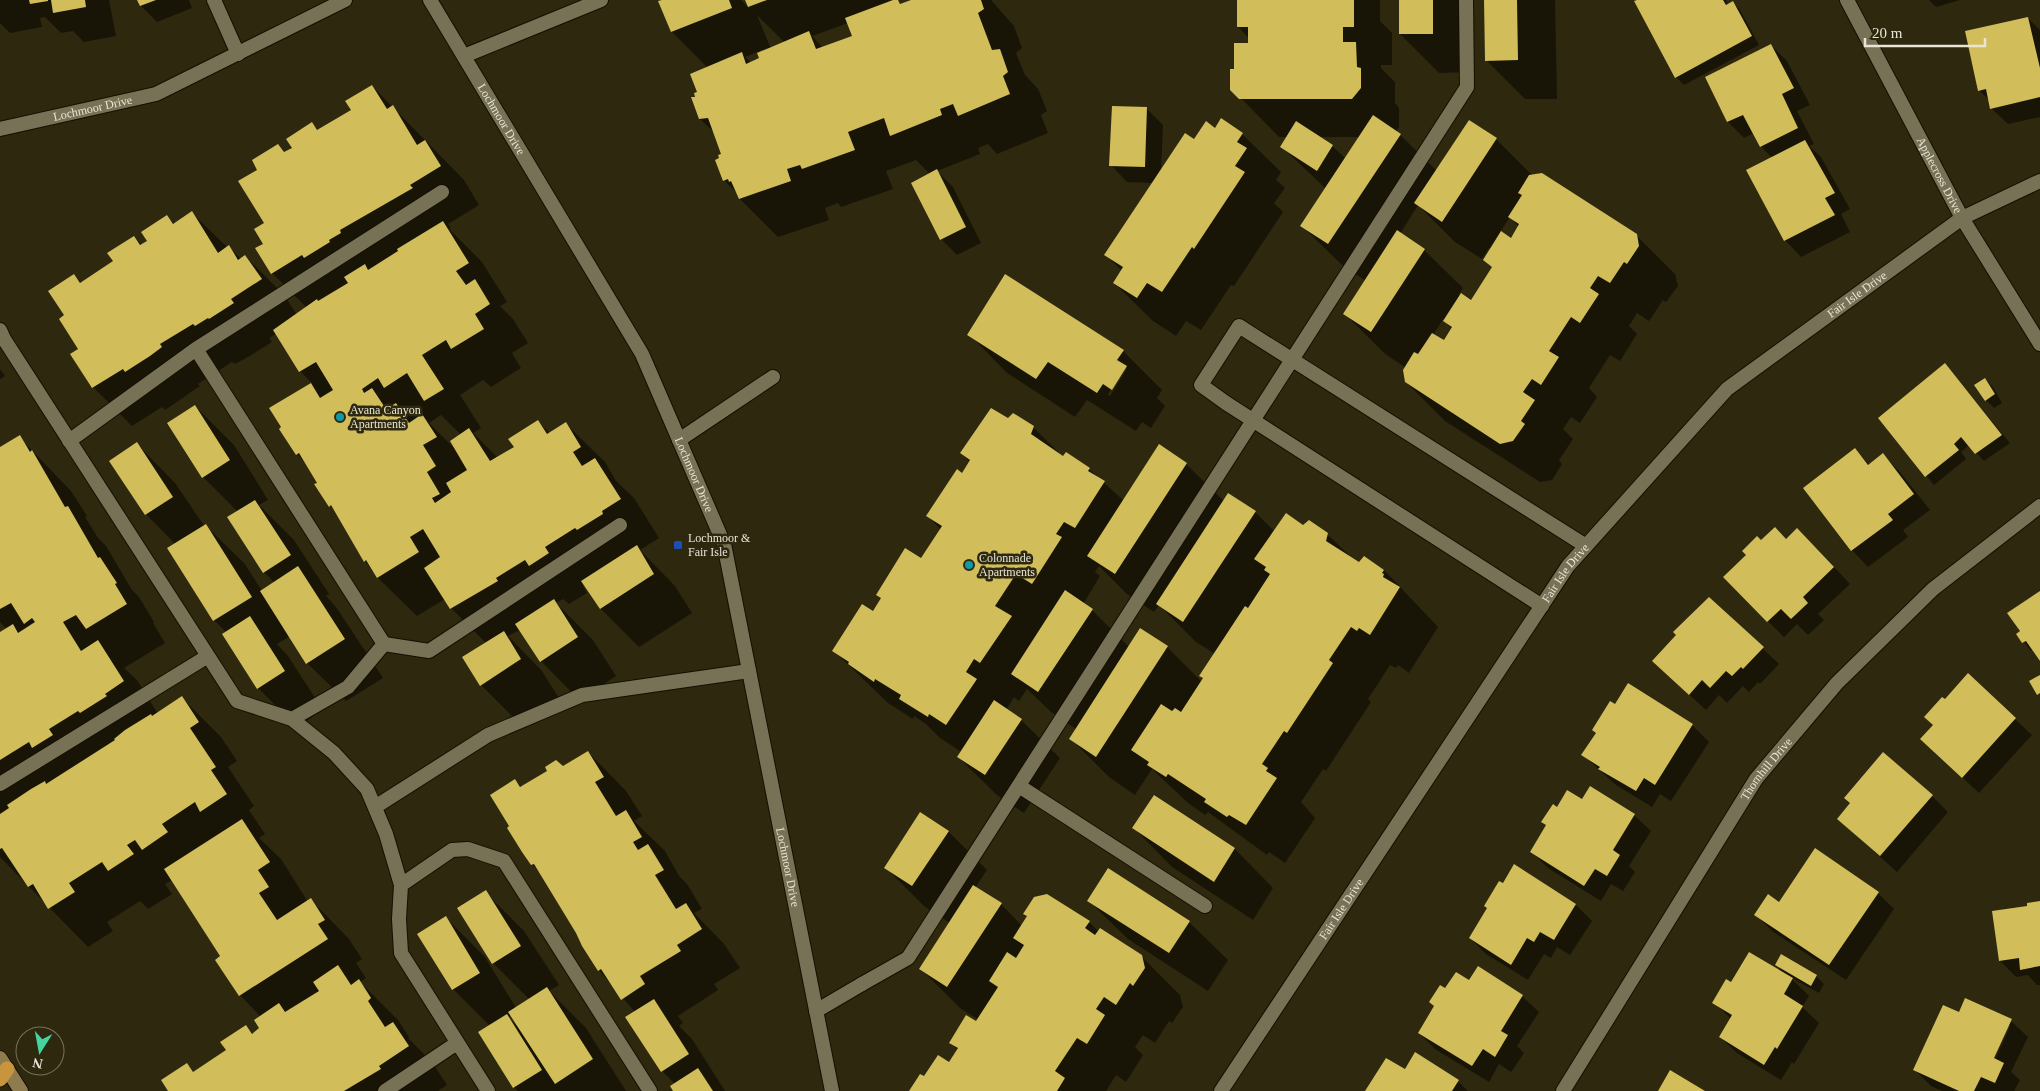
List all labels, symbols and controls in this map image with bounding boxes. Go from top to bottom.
scale bar [1865,15,1985,47]
text: 20 m [1872,25,1903,41]
street label: Lochmoor Drive [475,81,528,157]
street label: Lochmoor Drive [52,93,133,124]
street label: Applecross Drive [1914,135,1965,216]
street label: Fair Isle Drive [1825,268,1889,321]
place label: Avana Canyon Apartments [350,403,421,431]
marker: Avana Canyon Apartments [334,411,346,423]
street label: Lochmoor Drive [672,435,716,514]
place label: Lochmoor & Fair Isle [688,531,751,559]
marker: Lochmoor & Fair Isle [672,539,684,551]
street label: Fair Isle Drive [1539,541,1592,605]
place label: Colonnade Apartments [979,551,1035,579]
marker: Colonnade Apartments [963,559,975,571]
street label: Thornhill Drive [1738,735,1795,803]
street label: Lochmoor Drive [773,826,802,908]
street label: Fair Isle Drive [1316,876,1366,942]
north arrow [15,1026,65,1076]
text: N [31,1055,44,1072]

